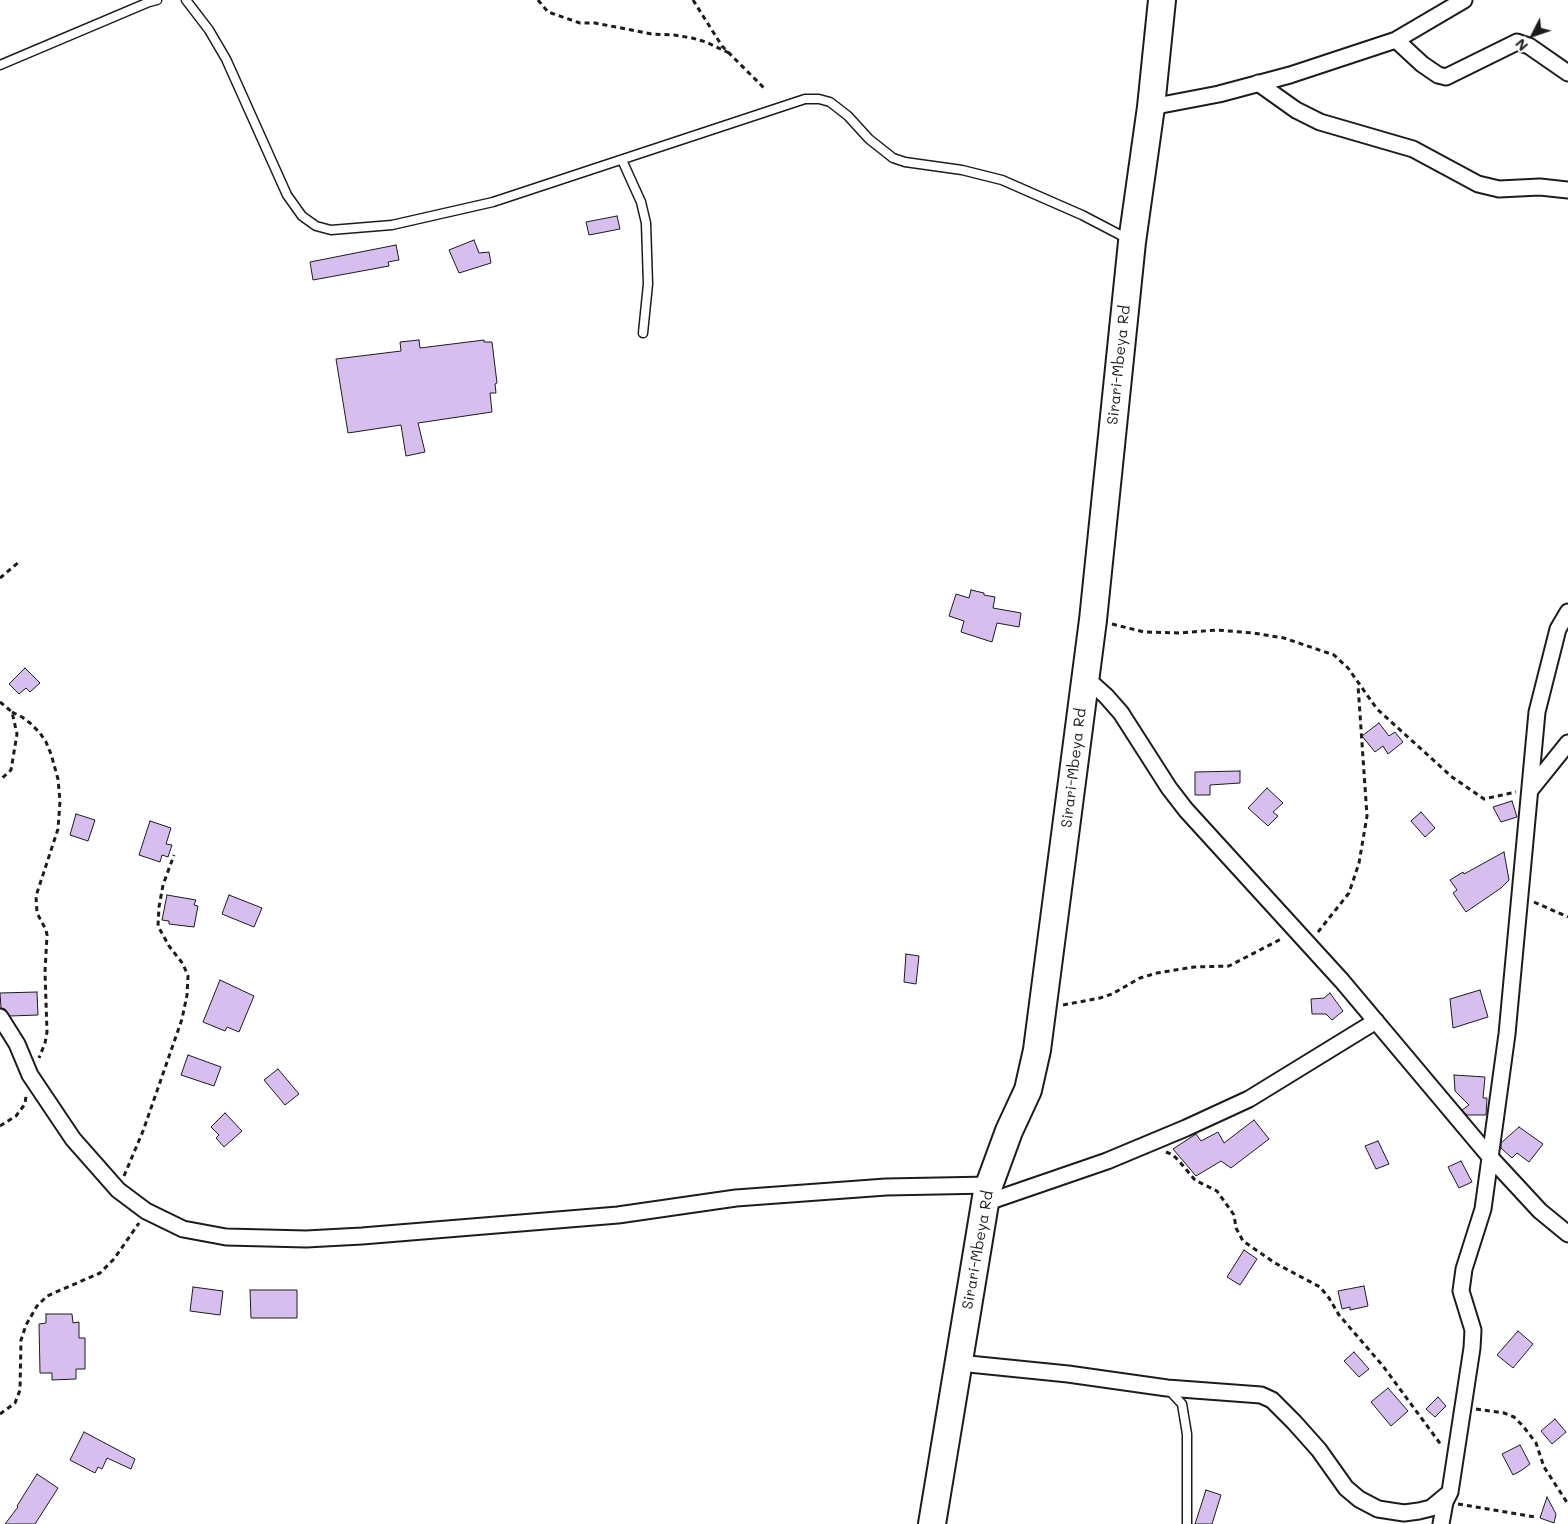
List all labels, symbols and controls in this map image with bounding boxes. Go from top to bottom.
north arrow [1508,10,1558,60]
text: N [1511,35,1532,55]
street label: Sirari-Mbeya Rd [1104,304,1134,426]
street label: Sirari-Mbeya Rd [1058,707,1090,829]
street label: Sirari-Mbeya Rd [959,1189,997,1311]

